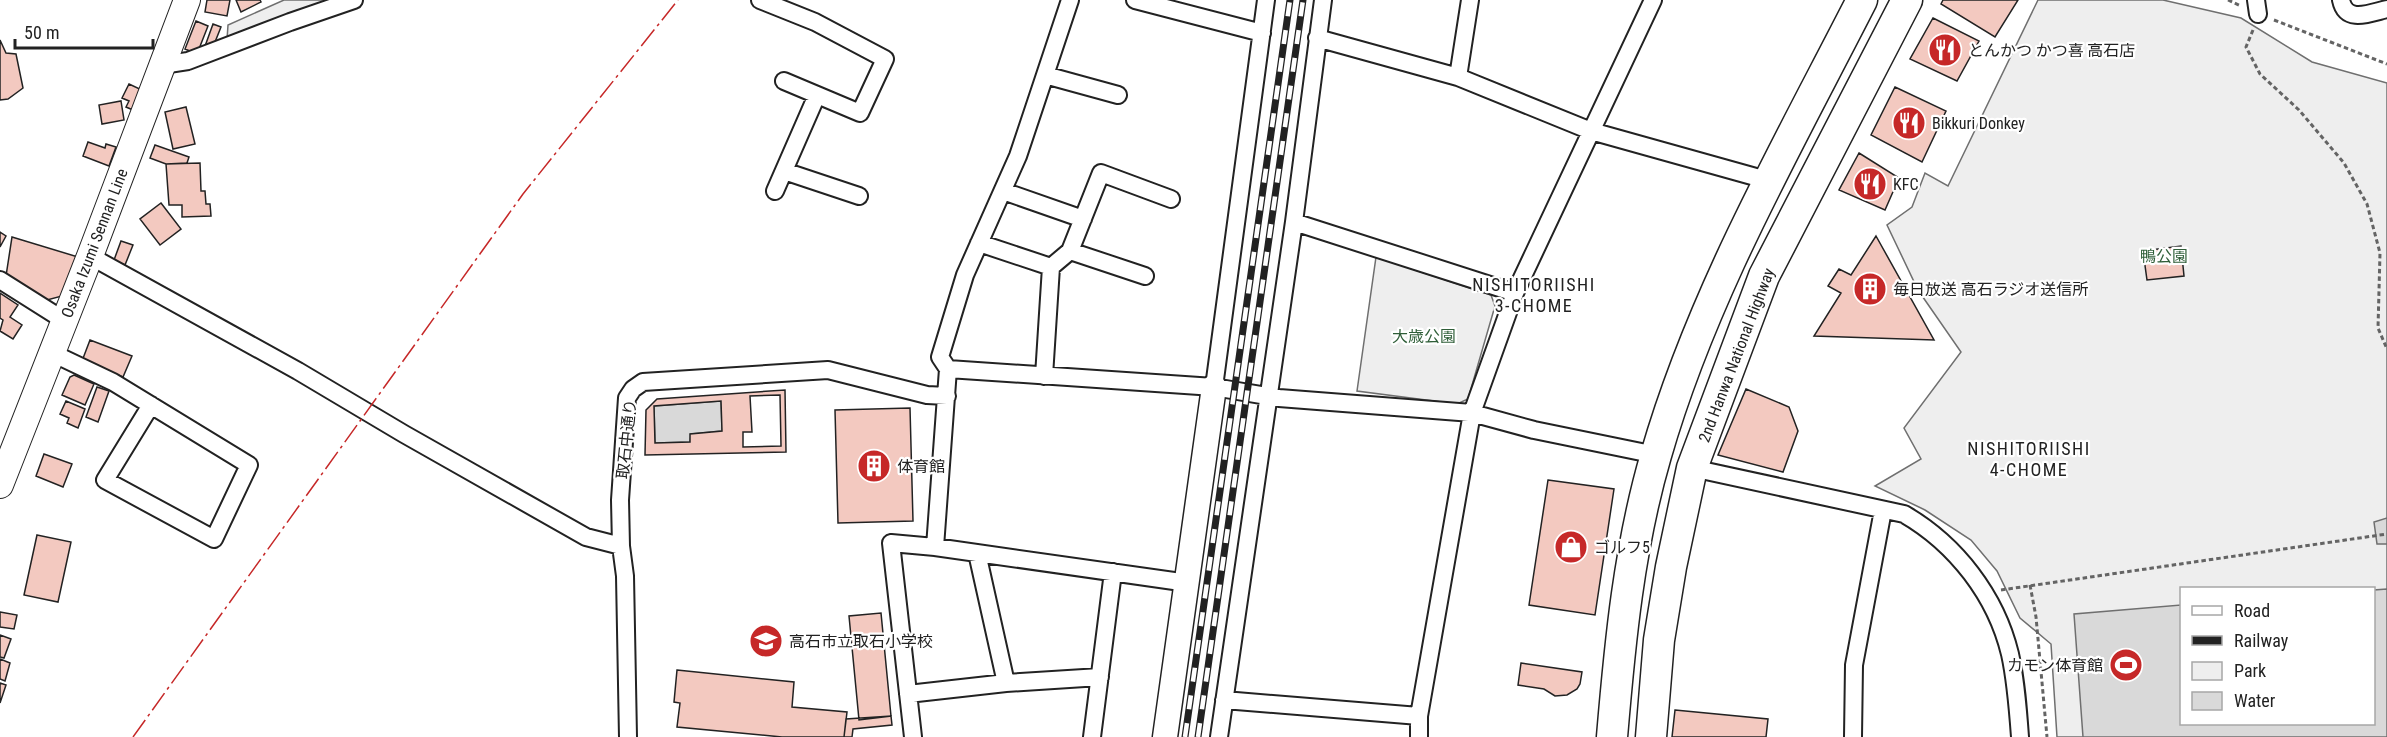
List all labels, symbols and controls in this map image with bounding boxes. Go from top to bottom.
scale bar [15,12,153,50]
text: 50 m [24,22,59,43]
restaurant icon: とんかつ かつ喜 高石店 [1927,32,1963,68]
place label: とんかつ かつ喜 高石店 [1968,41,2135,60]
restaurant icon: Bikkuri Donkey [1891,105,1927,141]
place label: Bikkuri Donkey [1932,114,2025,133]
street label: Osaka Izumi Sennan Line [57,166,132,320]
restaurant icon: KFC [1852,166,1888,202]
place label: KFC [1893,175,1919,194]
park label: 鴨公園 [2140,247,2188,266]
street label: 2nd Hanwa National Highway [1694,265,1779,445]
building icon: 毎日放送 高石ラジオ送信所 [1852,271,1888,307]
district label: NISHITORIISHI 3-CHOME [1472,274,1596,316]
place label: 毎日放送 高石ラジオ送信所 [1893,280,2088,299]
park label: 大歳公園 [1392,327,1456,346]
street label: 取石中通り [613,398,640,480]
district label: NISHITORIISHI 4-CHOME [1967,438,2091,480]
building icon: 体育館 [856,448,892,484]
place label: 体育館 [897,457,945,476]
shop icon: ゴルフ5 [1553,529,1589,565]
place label: ゴルフ5 [1594,538,1650,557]
legend [2180,587,2375,725]
text: Road [2234,600,2270,621]
school or university icon: 高石市立取石小学校 [748,623,784,659]
text: Railway [2234,630,2289,651]
place label: 高石市立取石小学校 [789,632,933,651]
sports icon: カモン体育館 [2108,647,2144,683]
place label: カモン体育館 [2007,656,2103,675]
text: Park [2234,660,2266,681]
text: Water [2234,690,2276,711]

